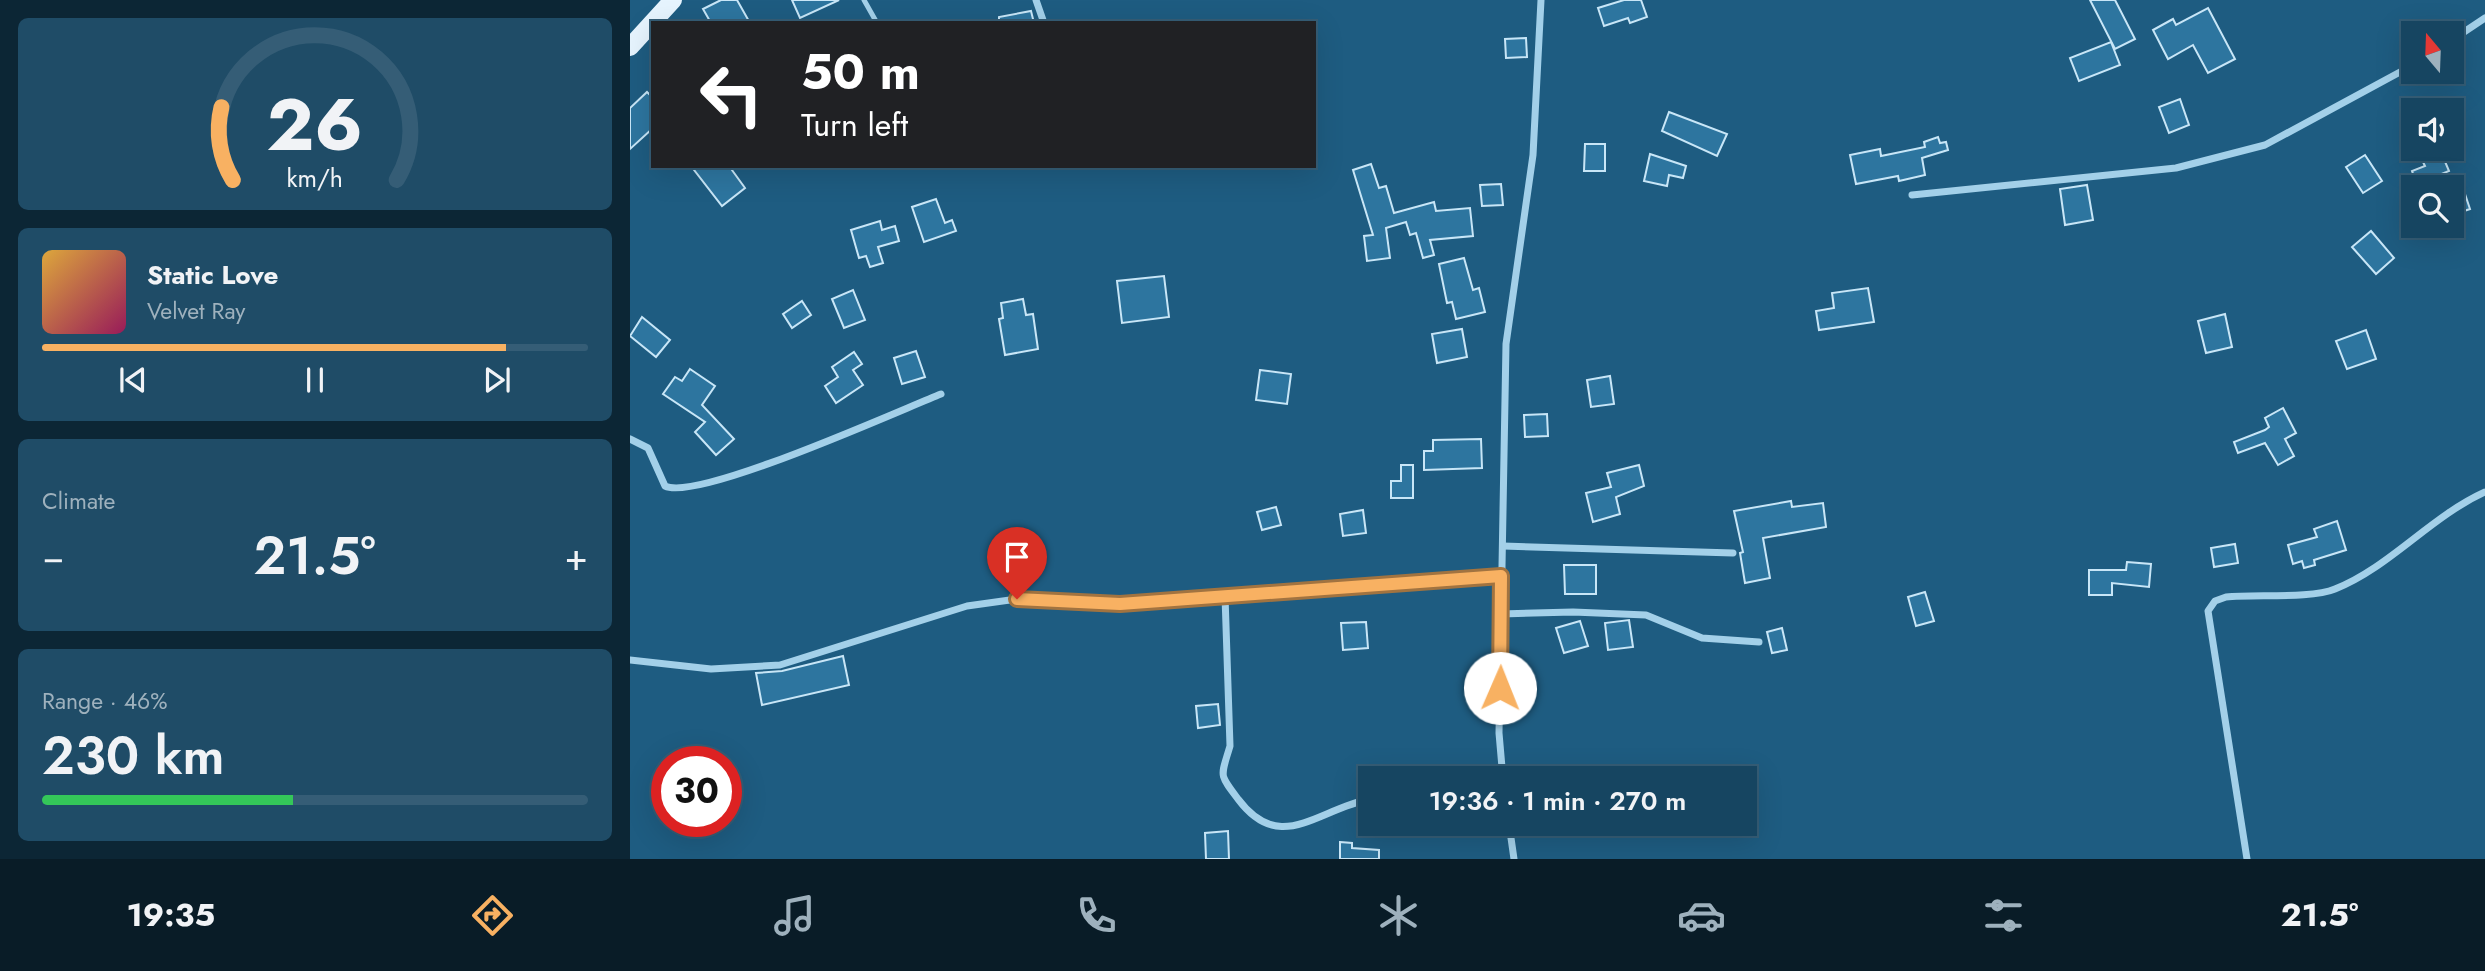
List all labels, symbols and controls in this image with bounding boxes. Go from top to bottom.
north arrow [2401,21,2464,84]
map controls [2401,21,2464,238]
text: 50 m [801,37,920,107]
icon: left [686,49,777,140]
text: 26 [267,73,363,178]
button: sound [2401,98,2464,161]
text: Turn left [801,102,908,148]
text: km/h [287,160,343,196]
button: search [2401,175,2464,238]
text: Static Love [147,256,279,294]
text: Velvet Ray [147,294,245,328]
icon: previous [114,361,152,399]
icon: pause [296,361,334,399]
icon: next [478,361,516,399]
text: Climate [42,484,115,518]
text: 21.5° [254,518,376,594]
pin [987,527,1047,599]
text: − [42,529,64,584]
text: + [565,529,588,584]
icon: arrive [998,538,1036,576]
position arrow [1463,651,1537,725]
text: Range · 46% [42,684,168,718]
text: 230 km [42,718,225,794]
speed limit sign: 30 [651,746,742,837]
text: 19:36 · 1 min · 270 m [1429,782,1686,820]
icon: directions [468,891,517,940]
icon: music [770,891,819,940]
icon: phone [1072,891,1121,940]
icon: climate [1374,891,1423,940]
icon: car [1677,891,1726,940]
icon: filters [1979,891,2028,940]
text: 19:35 [127,892,215,938]
text: 21.5° [2281,892,2358,938]

